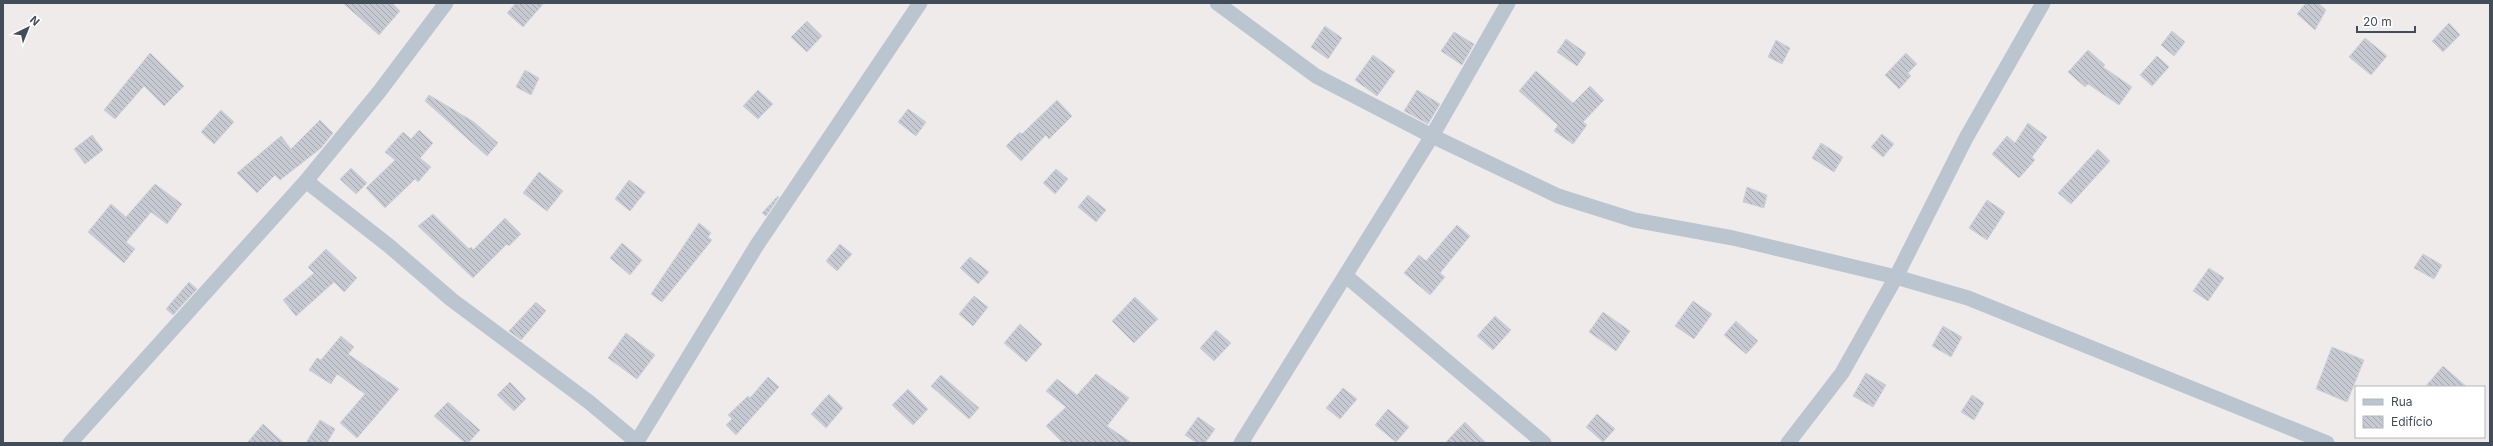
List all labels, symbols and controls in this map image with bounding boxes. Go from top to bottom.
north arrow [8,8,48,48]
scale bar [2357,8,2415,34]
text: N [27,13,43,29]
text: 20 m [2363,14,2392,29]
legend [2355,386,2485,438]
text: Rua [2391,394,2413,409]
text: Edifício [2391,414,2433,429]

